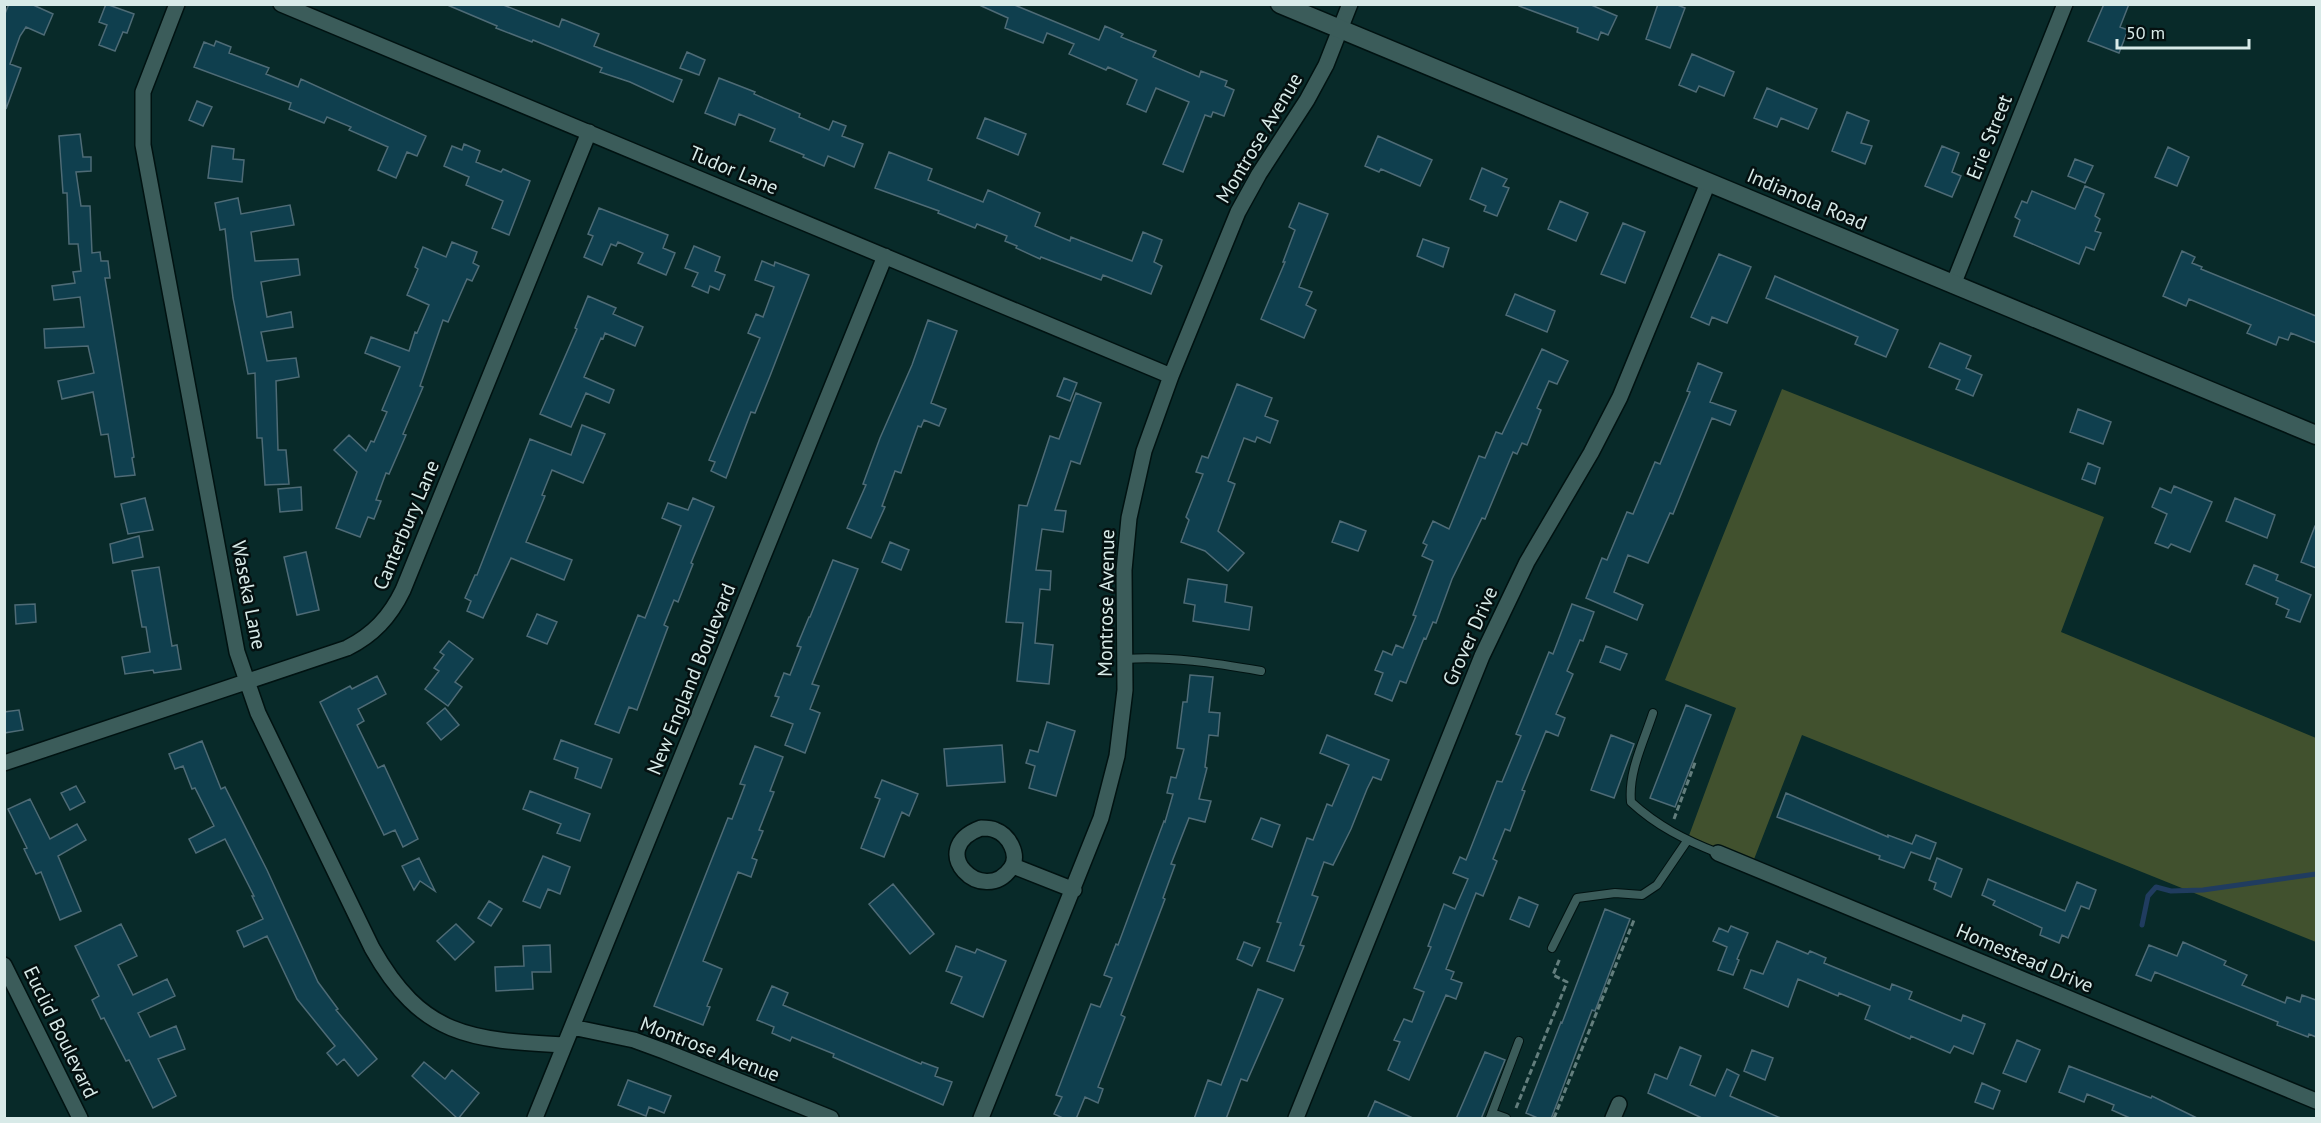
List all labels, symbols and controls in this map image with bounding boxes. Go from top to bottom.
scale bar [2117,12,2249,50]
text: 50 m [2126,21,2165,44]
street label: Montrose Avenue [1210,68,1308,208]
street label: Erie Street [1960,90,2018,183]
street label: Tudor Lane [685,140,783,200]
street label: Indianola Road [1743,162,1871,236]
street label: Canterbury Lane [367,456,445,594]
street label: Montrose Avenue [1092,529,1120,677]
street label: Waseka Lane [226,539,272,651]
street label: New England Boulevard [641,580,741,778]
street label: Grover Drive [1437,582,1503,690]
street label: Homestead Drive [1952,917,2098,999]
street label: Euclid Boulevard [18,962,104,1102]
street label: Montrose Avenue [636,1010,784,1088]

